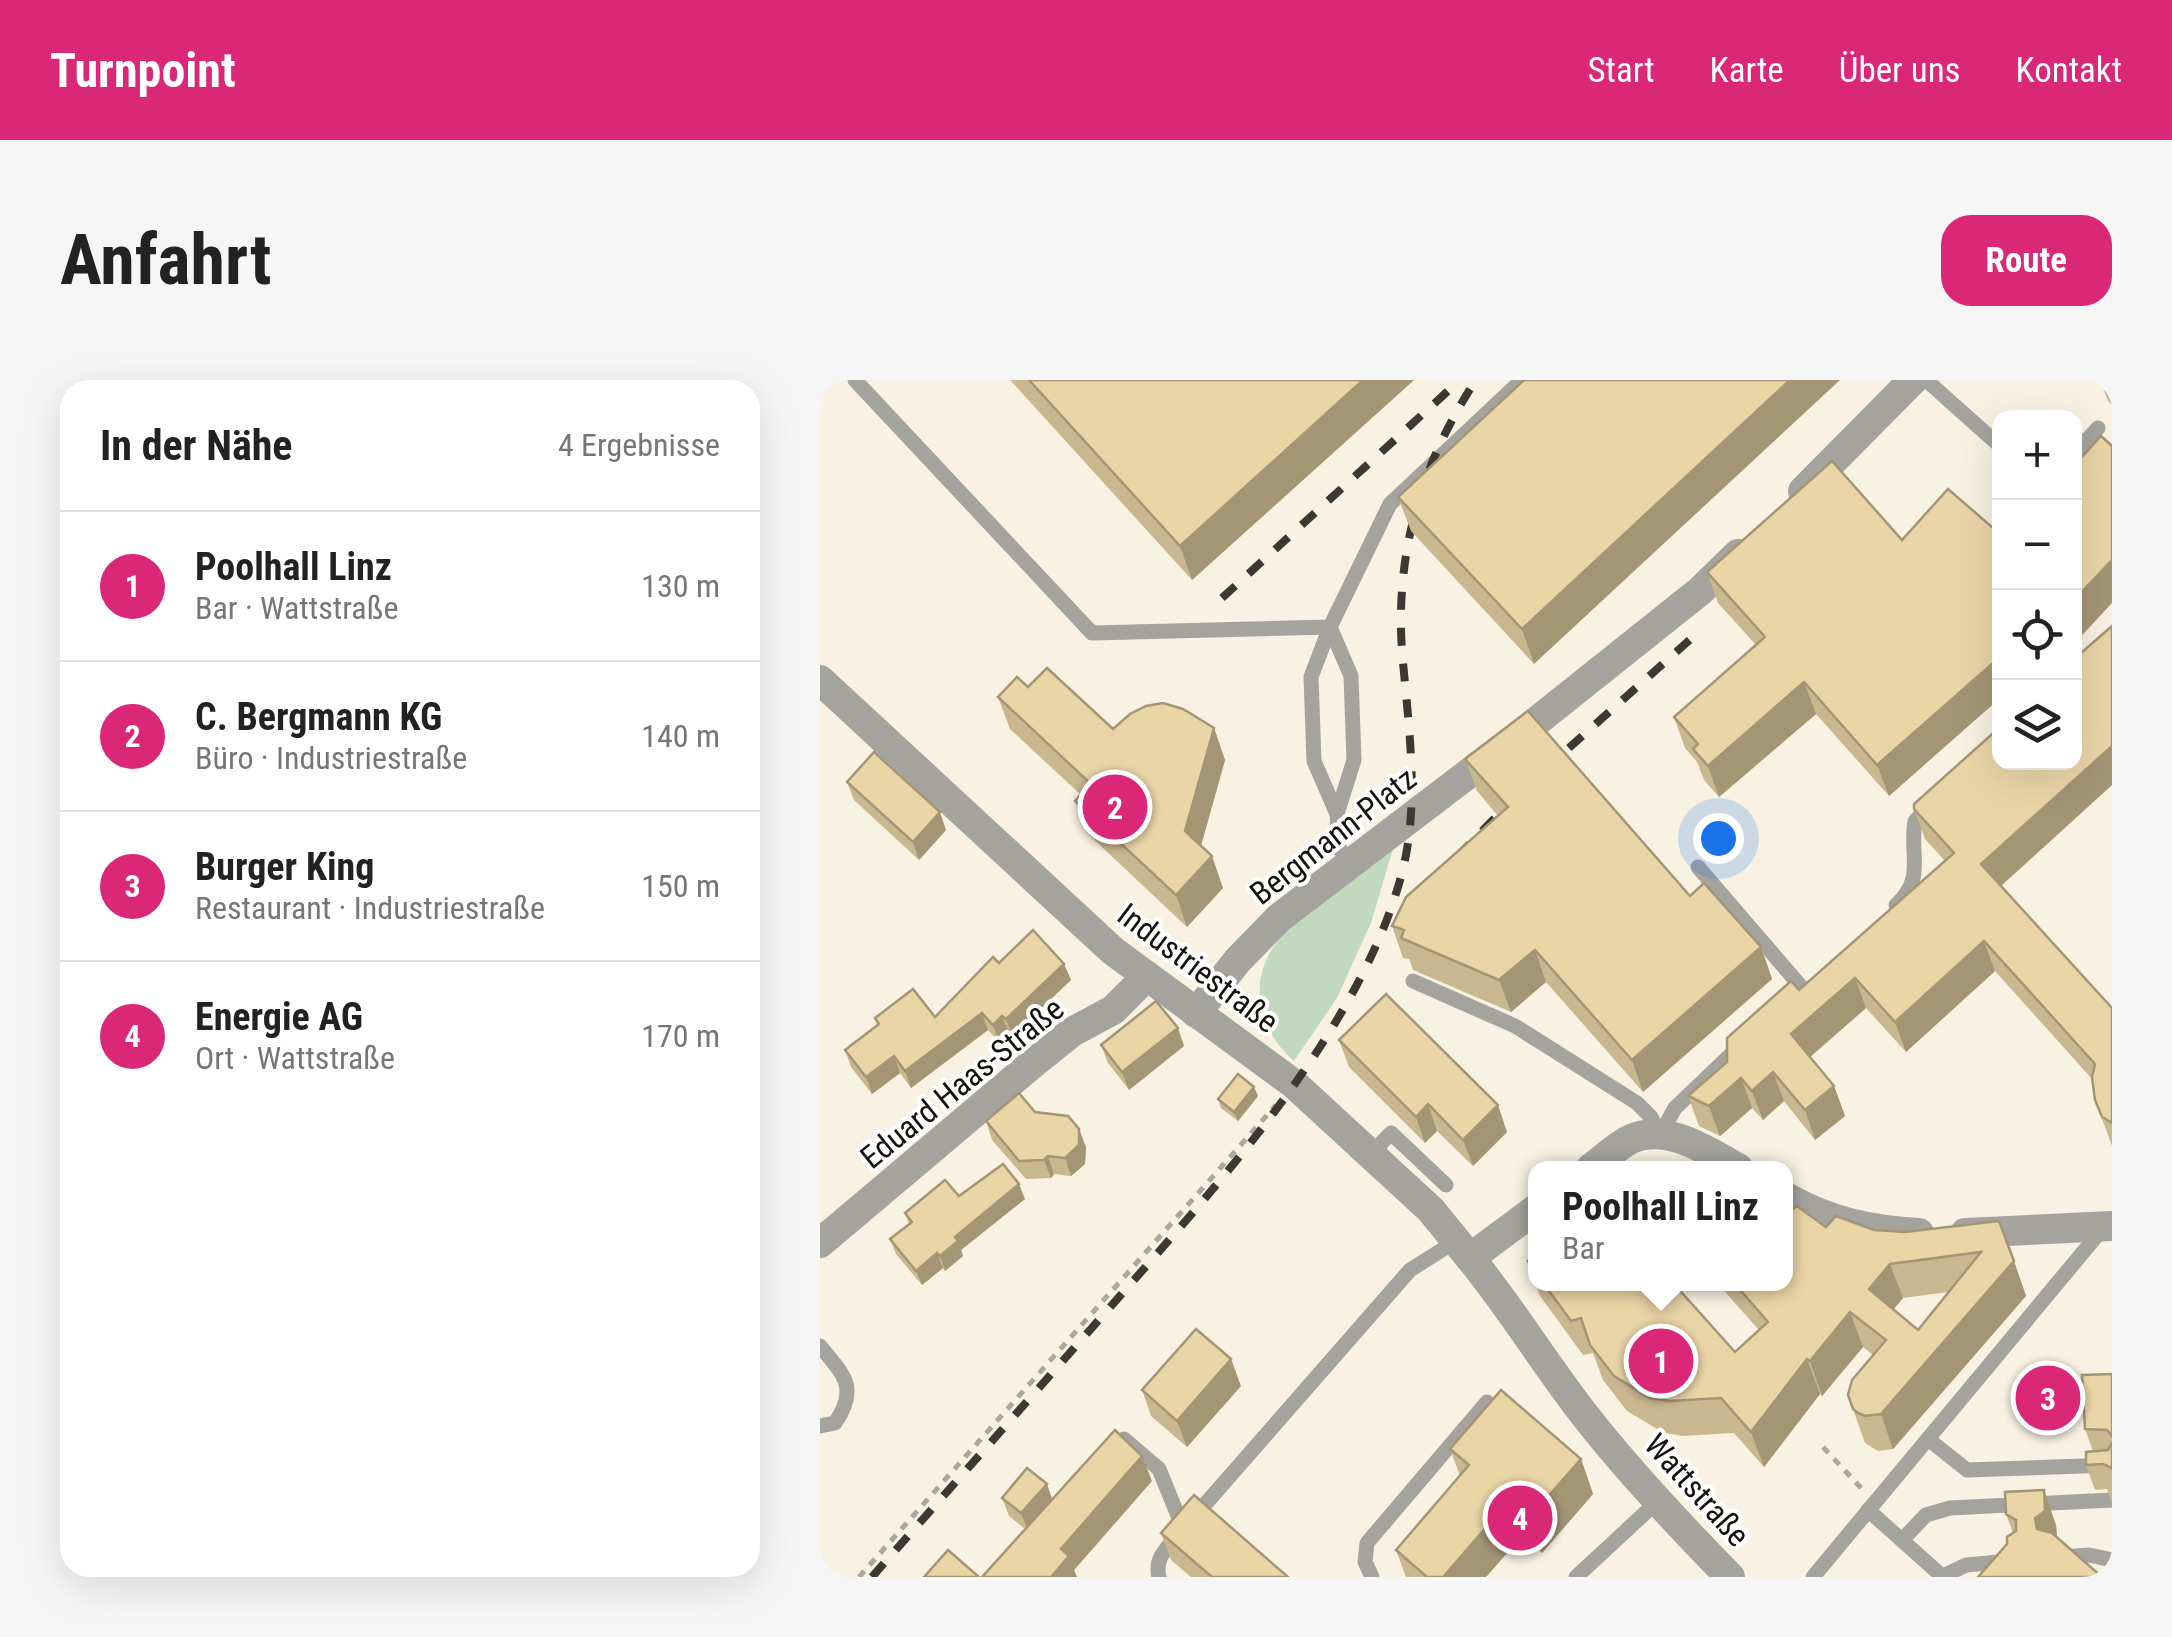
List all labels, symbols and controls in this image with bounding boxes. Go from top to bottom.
text: Turnpoint [50,42,236,99]
text: Start [1587,50,1655,91]
text: Karte [1710,50,1784,91]
text: Über uns [1839,50,1961,91]
text: Kontakt [2016,50,2122,91]
button: Route [1941,215,2112,306]
text: Anfahrt [60,219,271,301]
map controls [1992,410,2082,770]
button: + [1992,410,2082,500]
text: In der Nähe [100,421,292,470]
text: 4 Ergebnisse [558,426,720,464]
button: − [1992,500,2082,590]
text: Poolhall Linz [195,545,392,589]
text: 1 [124,567,141,605]
text: 130 m [641,567,720,605]
text: Bar · Wattstraße [195,589,398,627]
button: locate [1992,590,2082,680]
button: layers [1992,680,2082,770]
text: C. Bergmann KG [195,695,442,739]
text: 2 [124,717,141,755]
text: 140 m [641,717,720,755]
text: Büro · Industriestraße [195,739,467,777]
street label: Bergmann-Platz [1243,759,1423,913]
pin: 2 [1082,770,1148,844]
your location [1693,813,1744,864]
text: Burger King [195,845,374,889]
text: 3 [124,867,141,905]
text: 150 m [641,867,720,905]
text: Restaurant · Industriestraße [195,889,545,927]
street label: Industriestraße [1110,895,1286,1041]
street label: Eduard Haas-Straße [853,990,1071,1176]
text: Energie AG [195,995,363,1039]
text: 4 [124,1017,141,1055]
text: 170 m [641,1017,720,1055]
text: Ort · Wattstraße [195,1039,395,1077]
popup [1528,1161,1793,1291]
text: Poolhall Linz [1562,1185,1759,1229]
text: Bar [1562,1229,1605,1267]
pin: 1 [1628,1324,1694,1398]
pin: 3 [2016,1360,2080,1436]
street label: Wattstraße [1637,1426,1757,1554]
pin: 4 [1488,1480,1552,1556]

